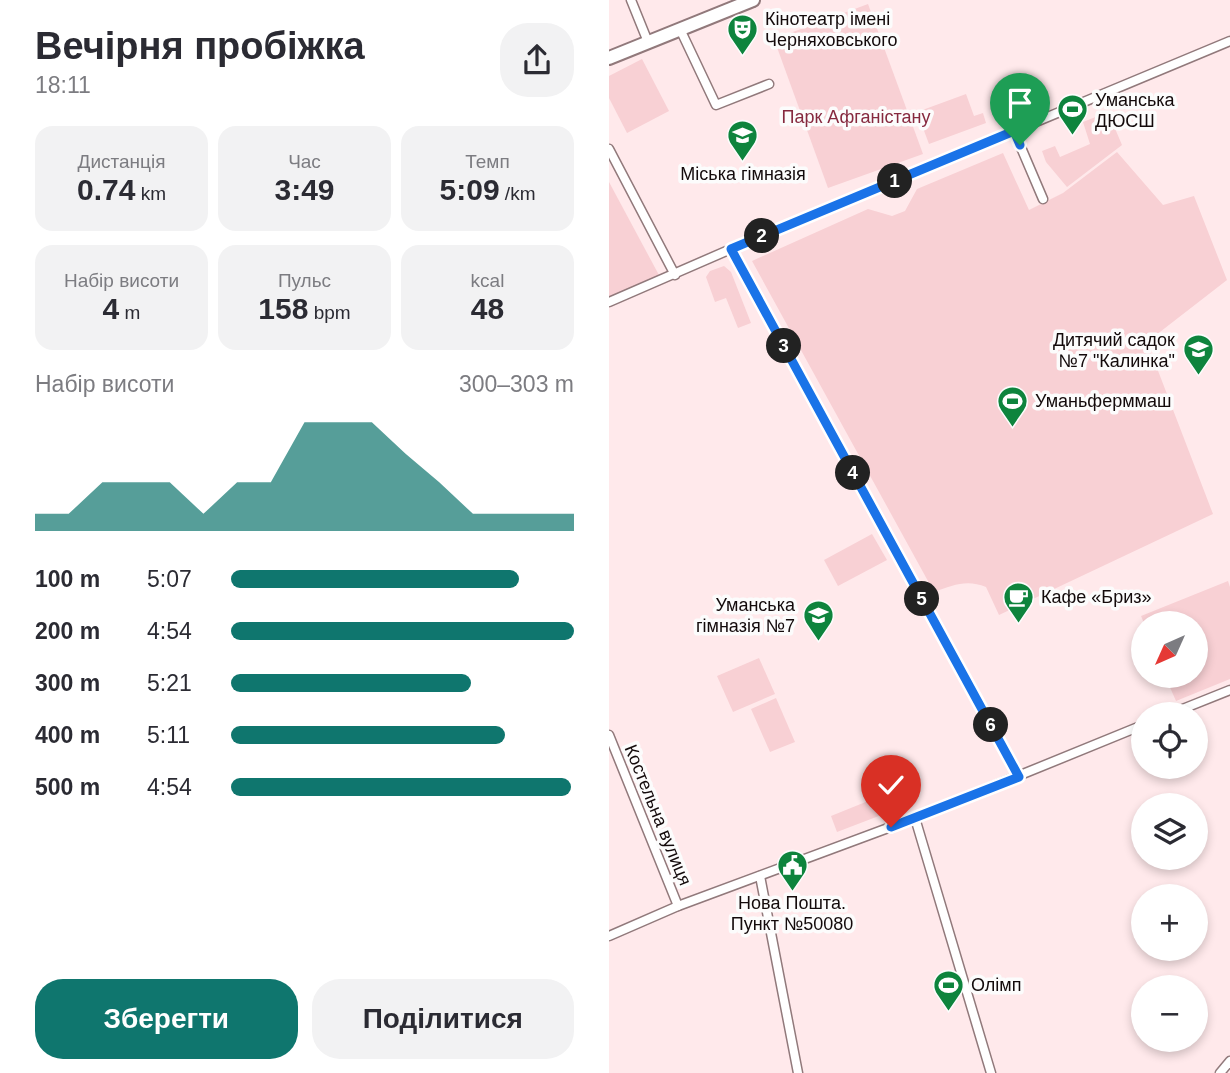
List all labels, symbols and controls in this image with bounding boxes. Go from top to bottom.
place label: Кінотеатр імені Черняховського [765,9,898,50]
theatre icon: Кінотеатр імені Черняховського [725,12,759,56]
button: share [500,23,574,97]
text: Вечірня пробіжка [35,25,365,67]
text: 18:11 [35,72,91,98]
pin [990,73,1050,145]
icon: arrive [1001,84,1039,122]
place label: Уманська ДЮСШ [1095,90,1176,131]
sports icon: Уманська ДЮСШ [1055,93,1089,137]
park label: Парк Афганістану [782,107,930,127]
school or university icon: Міська гімназія [726,119,760,163]
text: Дистанція [78,151,165,172]
text: Час [288,151,321,172]
text: Темп [465,151,510,172]
place label: Міська гімназія [680,164,806,184]
pin: 1 [877,164,913,198]
text: 1 [889,170,900,191]
text: 0.74 [77,173,135,206]
text: 3:49 [274,173,335,206]
text: 5:09 [440,173,500,206]
text: km [135,183,166,204]
text: /km [500,183,535,204]
pin: 2 [745,218,779,254]
text: 2 [756,225,767,246]
text: Набір висоти [64,270,179,291]
text: Пульс [278,270,331,291]
text: kcal [471,270,504,291]
text: 4 [103,292,119,325]
text: 158 [258,292,308,325]
text: 48 [471,292,504,325]
text: m [119,302,140,323]
text: bpm [308,302,351,323]
pin: 3 [767,328,801,364]
place label: Дитячий садок №7 "Калинка" [1053,330,1175,371]
school or university icon: Дитячий садок №7 "Калинка" [1181,333,1215,377]
text: 3 [778,335,789,356]
text: Набір висоти [35,371,174,397]
text: 300–303 m [459,371,574,397]
sports icon: Уманьферммаш [995,384,1029,428]
place label: Уманьферммаш [1035,391,1171,411]
pin: 4 [835,456,871,490]
text: 4 [847,462,858,483]
text: 100 m [35,566,100,592]
text: 5:07 [147,566,192,592]
cafe icon: Кафе «Бриз» [1001,580,1035,624]
pin: 5 [905,582,939,616]
place label: Кафе «Бриз» [1041,587,1151,607]
text: 5 [916,588,927,609]
place label: Уманська гімназія №7 [696,595,796,636]
school or university icon: Уманська гімназія №7 [801,598,835,642]
north arrow [1131,611,1207,688]
map controls [1131,611,1208,1052]
text: 200 m [35,618,100,644]
text: 4:54 [147,618,192,644]
text: 300 m [35,670,100,696]
text: 5:21 [147,670,192,696]
button: locate [1131,702,1208,779]
pin: 6 [973,708,1009,742]
text: 6 [985,714,996,735]
text: 400 m [35,722,100,748]
text: 5:11 [147,722,190,748]
street label: Костельна вулиця [621,742,695,888]
pin [861,755,921,827]
icon: check [872,766,910,804]
text: 500 m [35,774,100,800]
text: 4:54 [147,774,192,800]
button: layers [1131,793,1208,870]
public building icon: Нова Пошта. Пункт №50080 [775,848,809,892]
button: + [1131,884,1208,961]
place label: Нова Пошта. Пункт №50080 [731,893,853,934]
sports icon: Олімп [931,968,965,1012]
place label: Олімп [971,975,1021,995]
button: − [1131,975,1208,1052]
button: Зберегти [35,979,298,1059]
button: Поділитися [312,979,574,1059]

